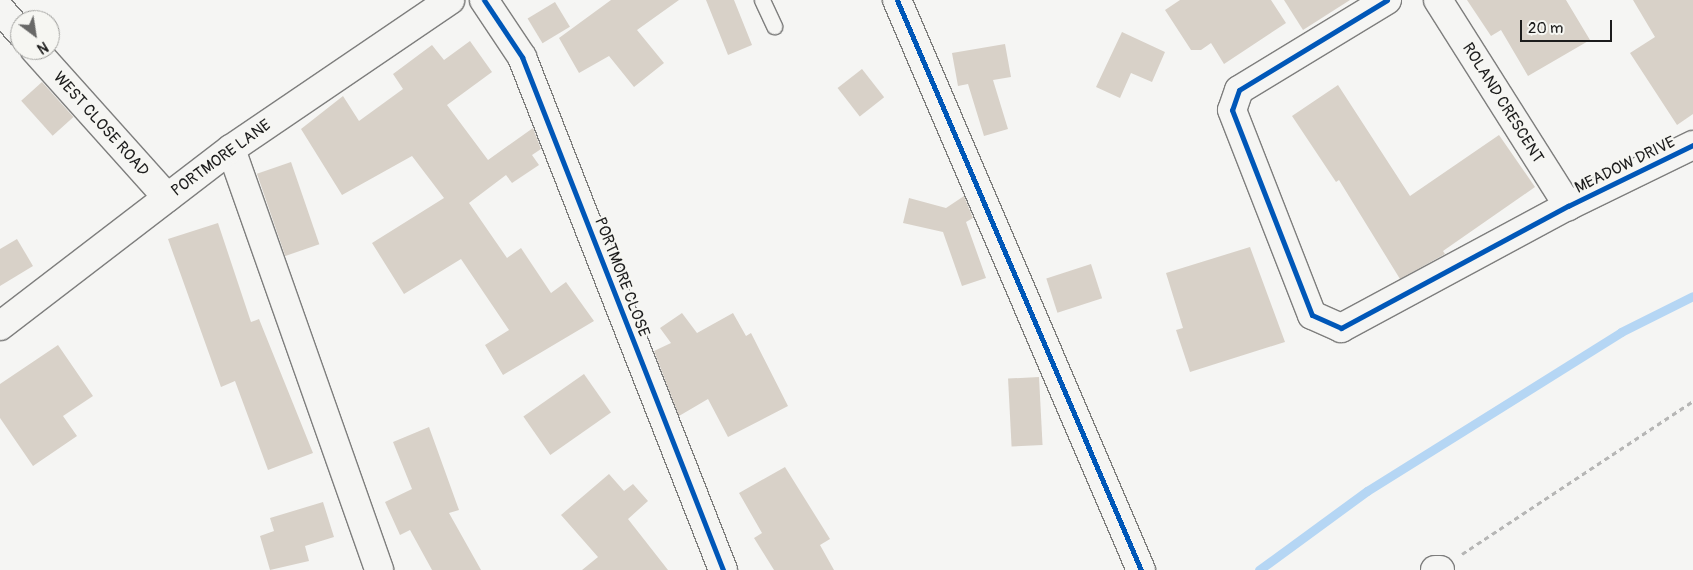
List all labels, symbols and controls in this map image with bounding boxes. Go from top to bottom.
north arrow [10,10,60,60]
scale bar [1523,10,1616,42]
text: 20 m [1528,19,1563,38]
text: N [34,38,51,57]
street label: ROLAND CRESCENT [1458,39,1548,167]
street label: WEST CLOSE ROAD [49,68,153,180]
street label: PORTMORE LANE [167,115,275,201]
street label: MEADOW DRIVE [1572,132,1678,198]
street label: PORTMORE CLOSE [590,214,654,340]

